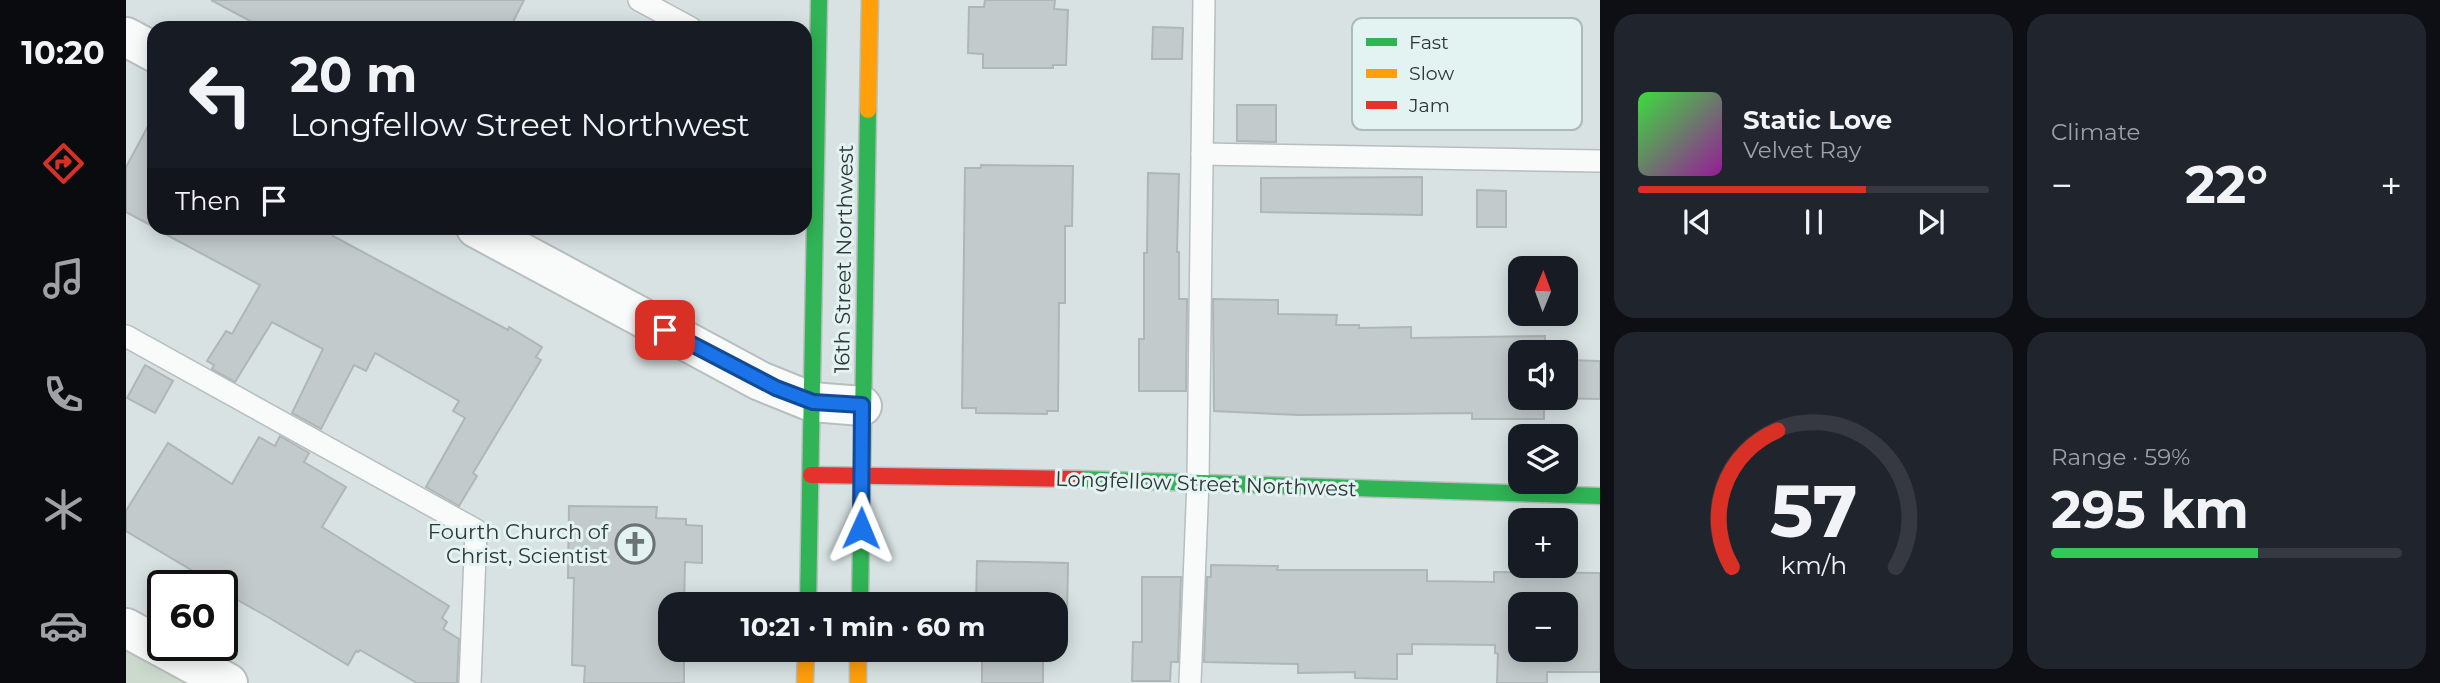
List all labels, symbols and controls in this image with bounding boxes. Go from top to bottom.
legend [1352,18,1582,130]
text: Fast [1409,31,1449,54]
text: 10:20 [21,33,105,72]
text: 20 m [290,45,417,104]
icon: left [175,49,266,140]
text: Slow [1409,62,1454,85]
text: Jam [1408,94,1450,117]
text: Static Love [1743,104,1892,136]
text: Longfellow Street Northwest [290,105,750,144]
text: Climate [2051,118,2140,146]
text: Velvet Ray [1743,136,1861,164]
icon: directions [39,139,88,188]
street label: 16th Street Northwest [829,144,858,374]
text: 22° [2185,153,2268,216]
text: − [2051,162,2073,209]
text: + [2380,162,2402,209]
icon: arrive [255,182,293,220]
text: Then [175,185,241,217]
icon: previous [1678,203,1716,241]
icon: pause [1795,203,1833,241]
icon: next [1912,203,1950,241]
icon: music [39,254,88,303]
north arrow [1508,256,1578,326]
map controls [1508,256,1578,662]
pin [635,300,695,360]
icon: arrive [646,311,684,349]
button: sound [1508,340,1578,410]
icon: phone [39,370,88,419]
button: layers [1508,424,1578,494]
text: Range · 59% [2051,443,2190,471]
street label: Longfellow Street Northwest [1055,466,1357,501]
text: 57 [1770,467,1857,555]
text: 295 km [2051,478,2249,541]
icon: climate [39,485,88,534]
position arrow [824,491,898,565]
button: + [1508,508,1578,578]
place label: Fourth Church of Christ, Scientist [428,519,609,568]
church icon: Fourth Church of Christ, Scientist [614,523,656,565]
text: km/h [1780,549,1847,579]
speed limit sign: 60 [147,570,238,661]
button: − [1508,592,1578,662]
icon: car [39,601,88,650]
text: 10:21 · 1 min · 60 m [741,611,985,643]

